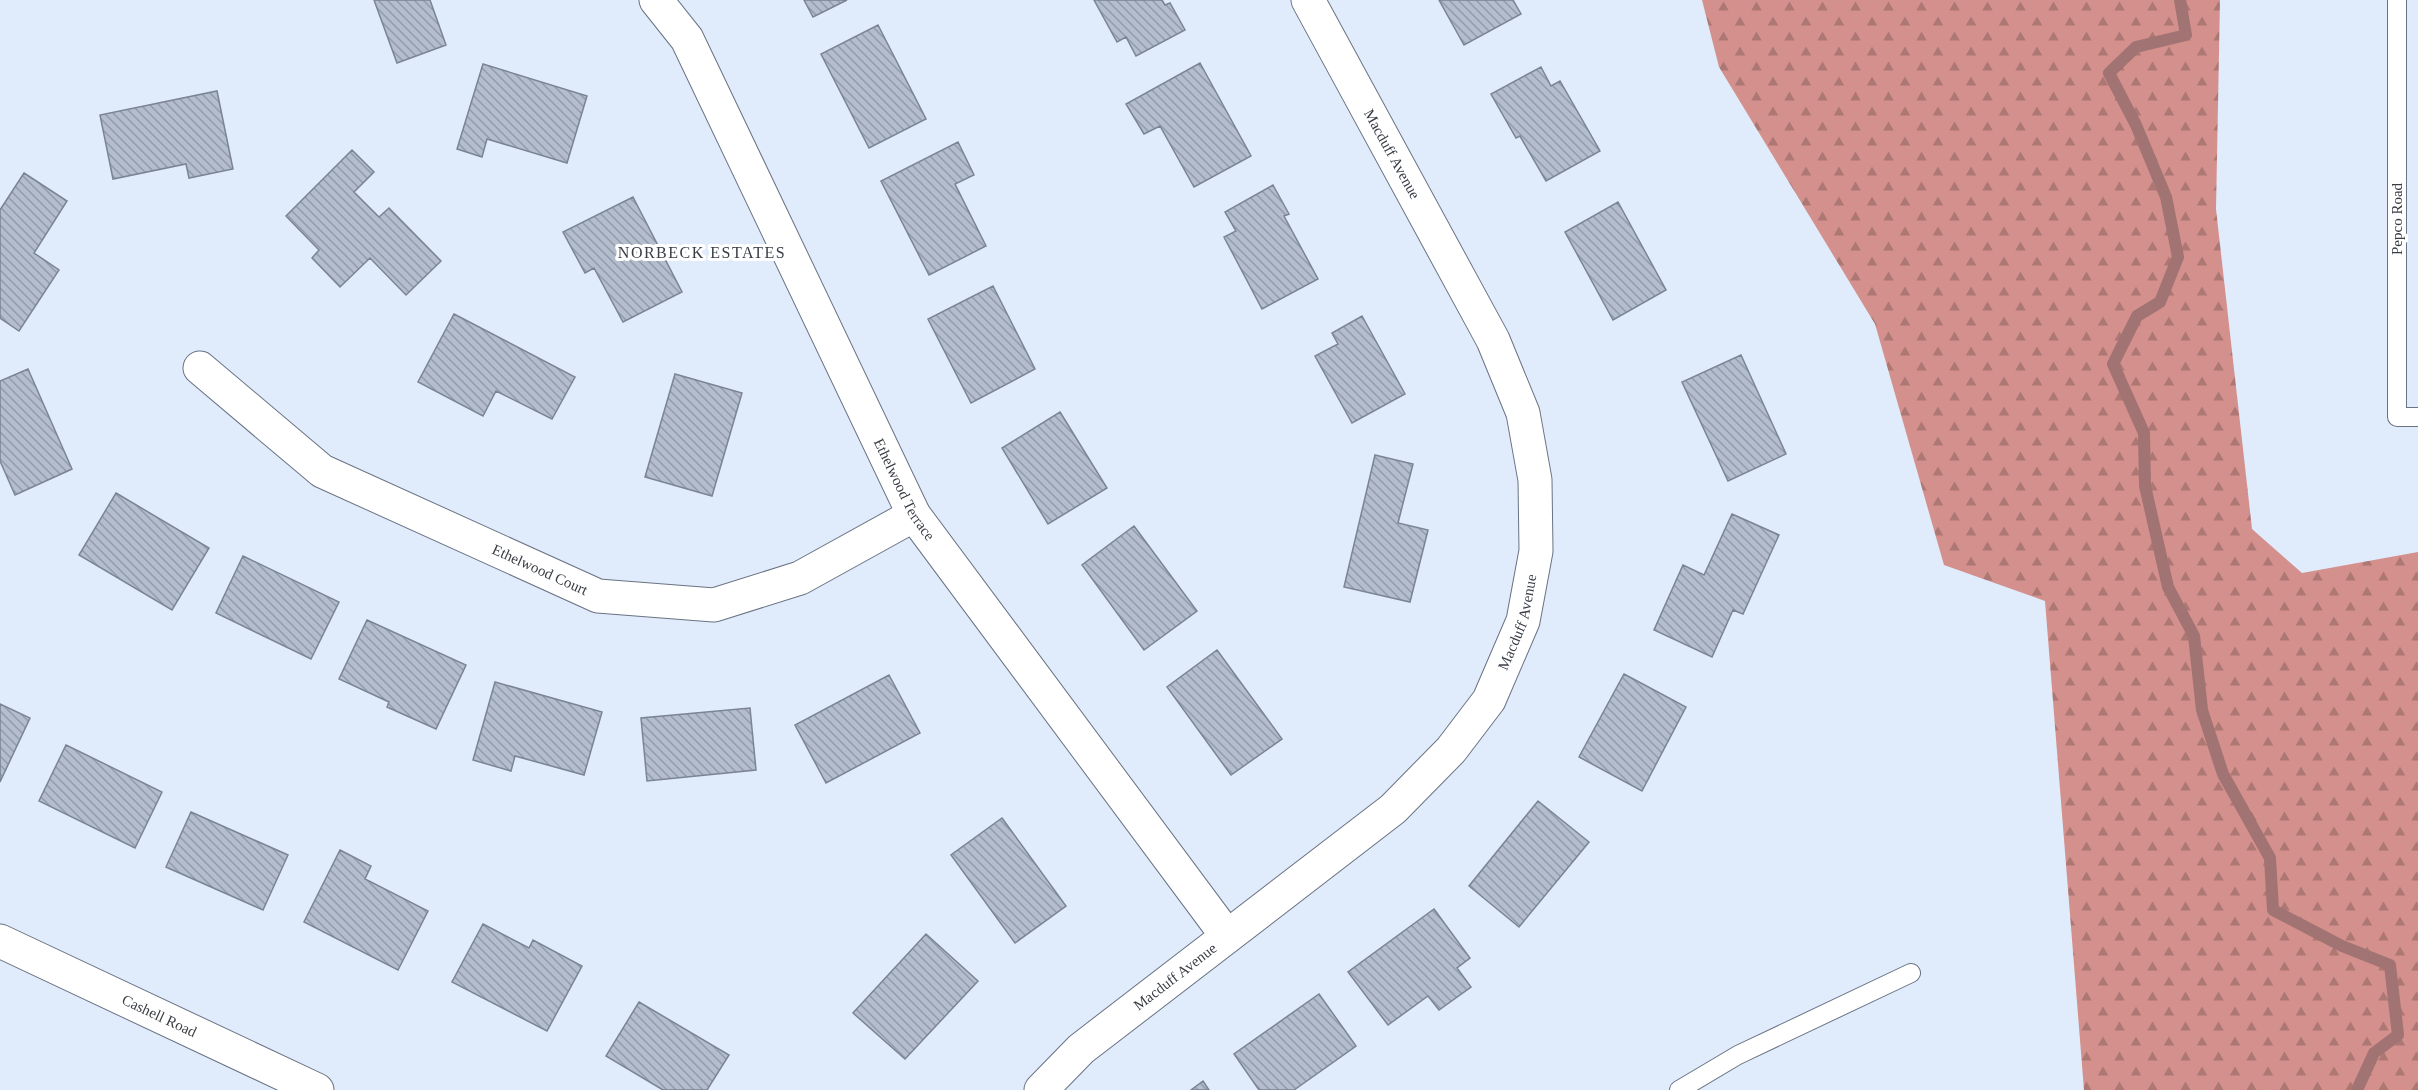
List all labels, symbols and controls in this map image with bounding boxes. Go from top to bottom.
street label: Macduff Avenue [1361,106,1423,202]
street label: Pepco Road [2389,182,2405,255]
district label: NORBECK ESTATES [618,244,786,261]
street label: Ethelwood Terrace [871,436,938,544]
street label: Ethelwood Court [490,541,591,599]
street label: Macduff Avenue [1495,572,1540,672]
street label: Macduff Avenue [1131,940,1220,1013]
street label: Cashell Road [119,992,200,1040]

